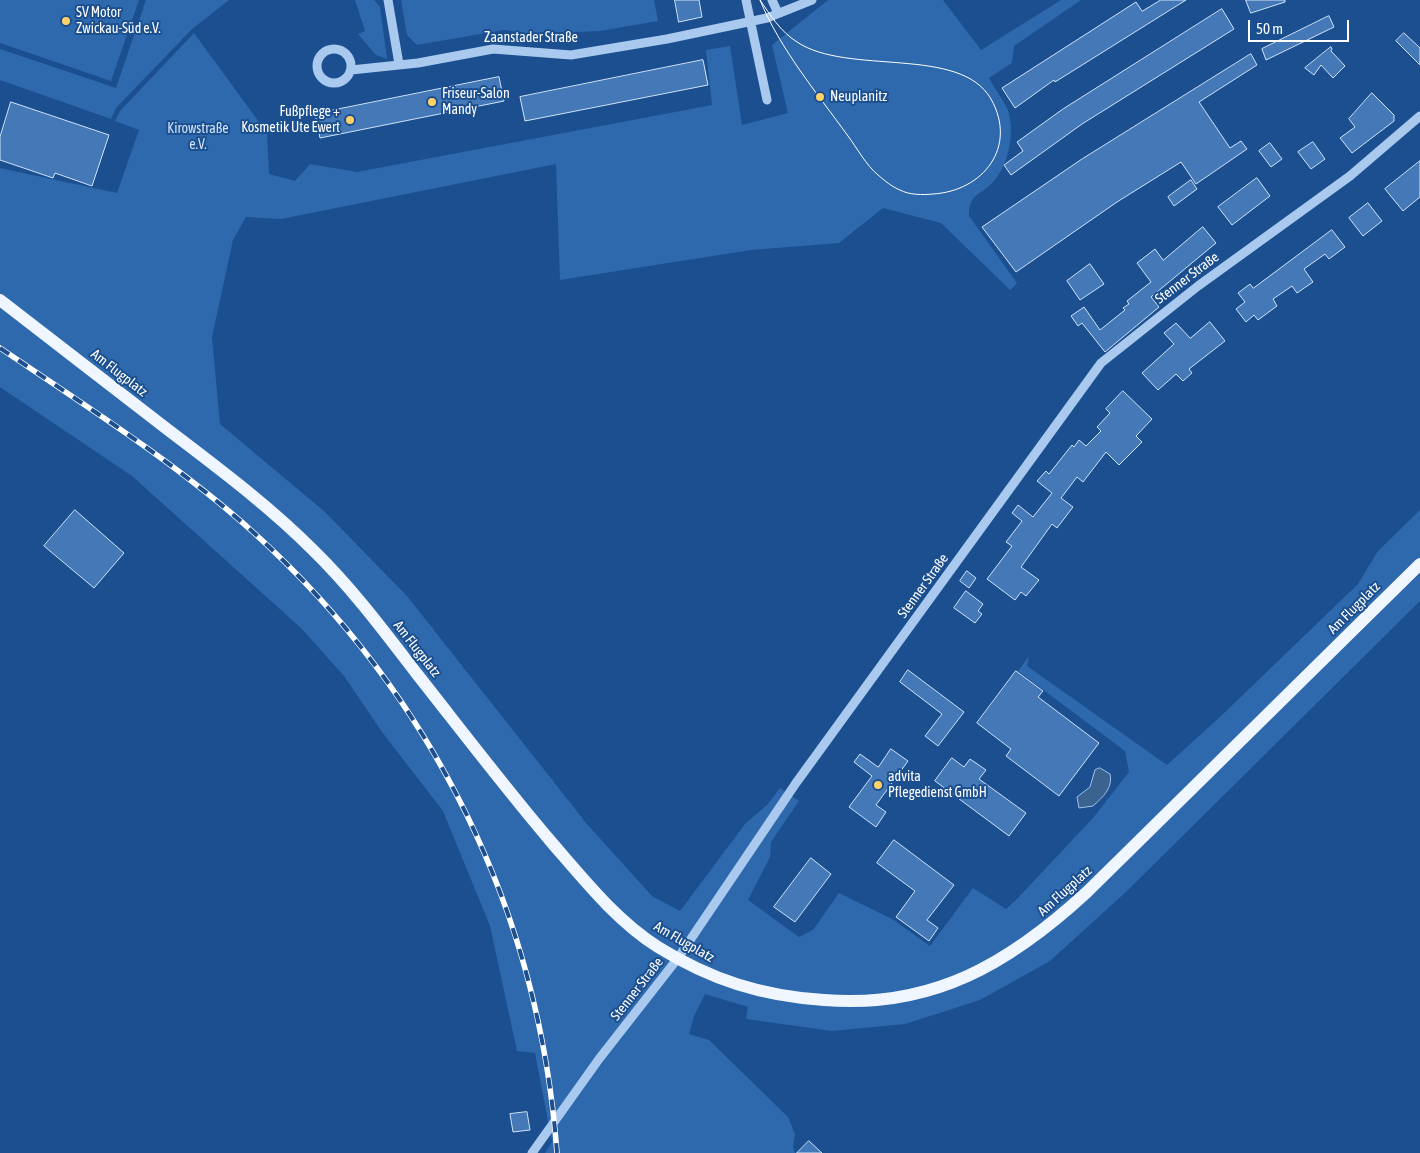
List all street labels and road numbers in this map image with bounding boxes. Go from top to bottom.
street label: Zaanstader Straße [484,30,578,46]
street label: Stenner Straße [1152,249,1222,307]
street label: Am Flugplatz [87,346,151,400]
street label: Stenner Straße [894,551,952,621]
street label: Am Flugplatz [1324,578,1384,638]
street label: Am Flugplatz [390,617,444,681]
street label: Am Flugplatz [1035,862,1095,920]
street label: Am Flugplatz [651,918,717,966]
street label: Stenner Straße [607,954,667,1024]

